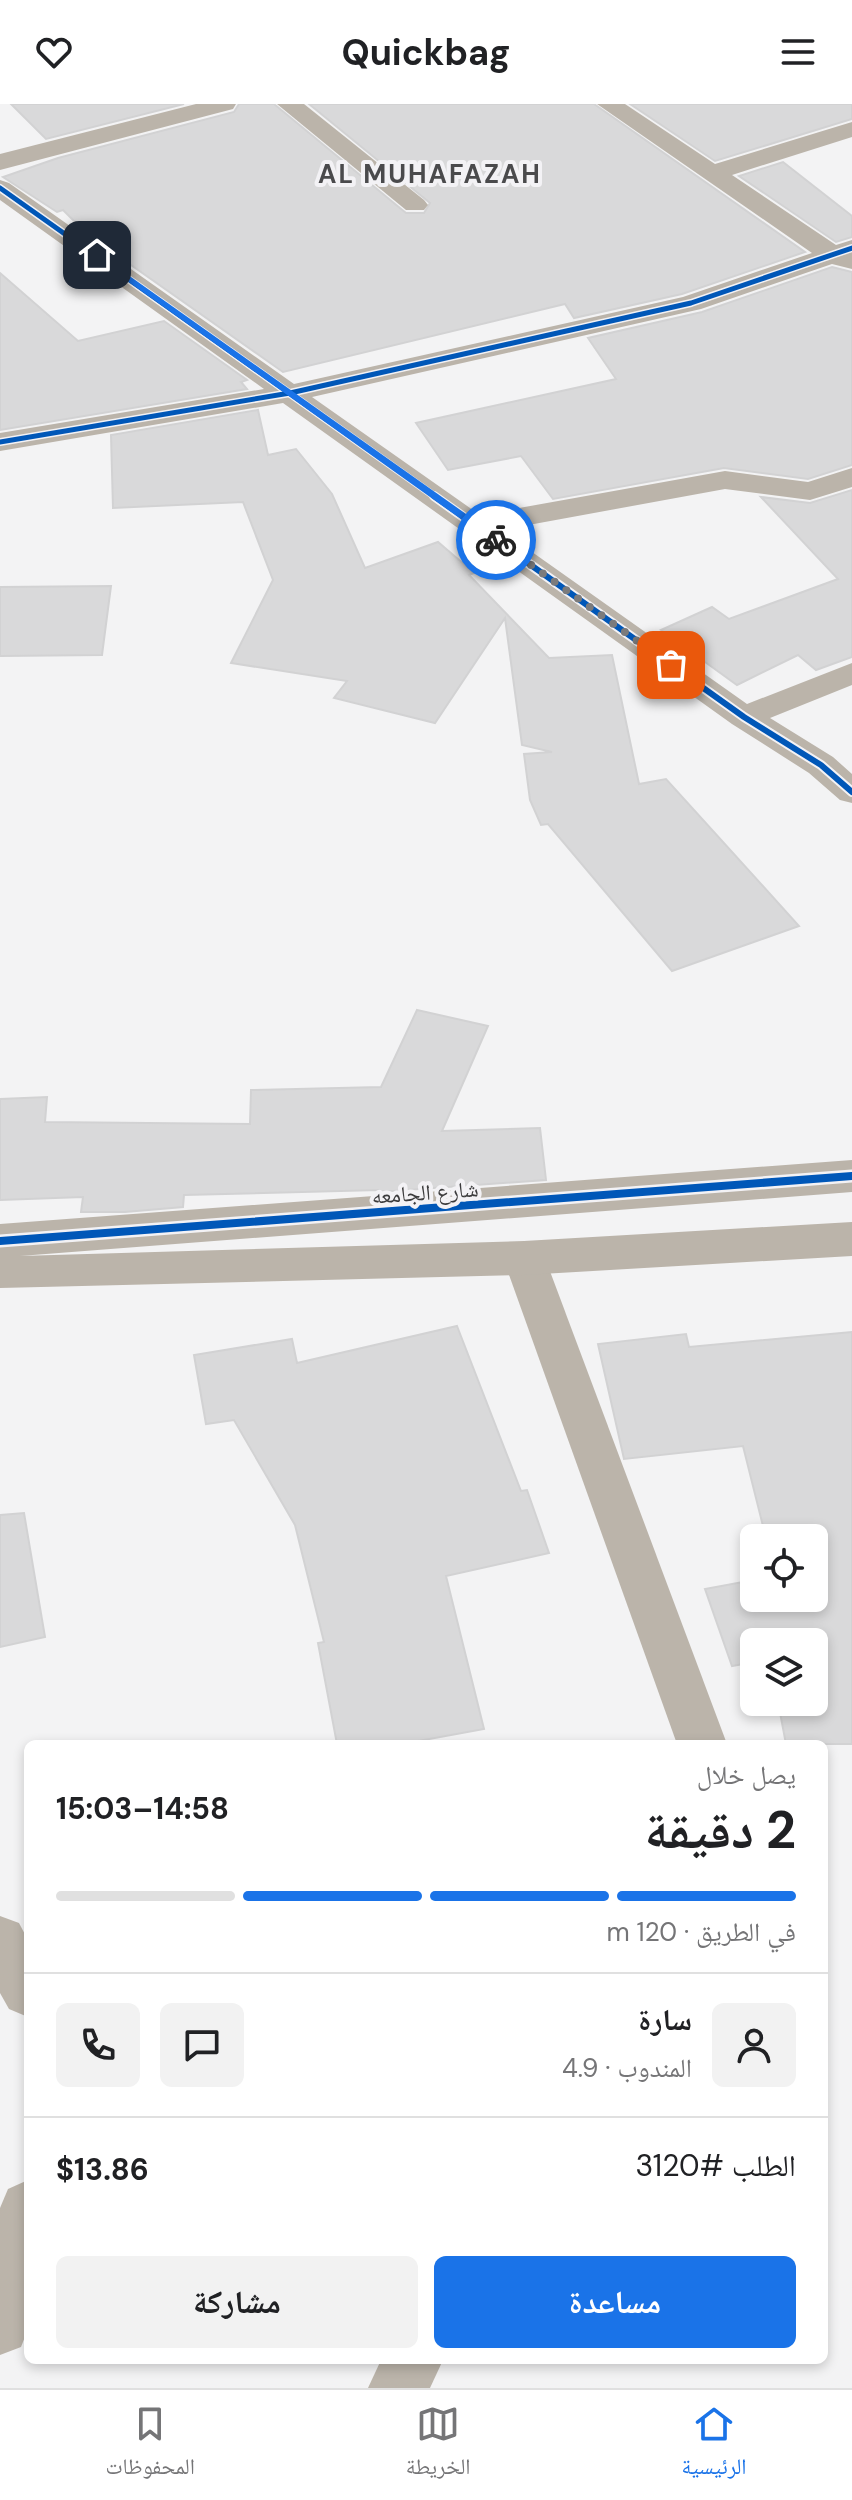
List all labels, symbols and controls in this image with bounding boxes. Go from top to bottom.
text: Quickbag [341,29,511,76]
icon: heart [32,30,76,74]
icon: menu [776,30,820,74]
district label: AL MUHAFAZAH [318,157,542,191]
pin [63,221,131,289]
icon: home [75,233,119,277]
courier [456,500,536,580]
icon: bike [474,518,518,562]
pin [637,631,705,699]
icon: bag [649,643,693,687]
street label: شارع الجامعه [371,1174,479,1211]
map controls [740,1524,828,1716]
button: locate [740,1524,828,1612]
button: layers [740,1628,828,1716]
text: يصل خلال [697,1758,796,1792]
text: 14:58–15:03 [56,1789,229,1828]
text: 2 دقيقة [645,1796,796,1864]
text: في الطريق · 120 m [606,1915,796,1949]
text: سارة [638,2000,692,2039]
button: phone [56,2003,140,2087]
button: chat [160,2003,244,2087]
button: person [712,2003,796,2087]
text: المندوب · 4.9 [562,2051,692,2085]
text: الطلب #3120 [636,2146,796,2185]
text: $13.86 [56,2150,149,2189]
button: مشاركة [56,2256,418,2348]
button: مساعدة [434,2256,796,2348]
tab: المحفوظات [105,2402,195,2488]
tab: الخريطة [406,2402,471,2488]
tab: الرئيسية [681,2402,747,2488]

